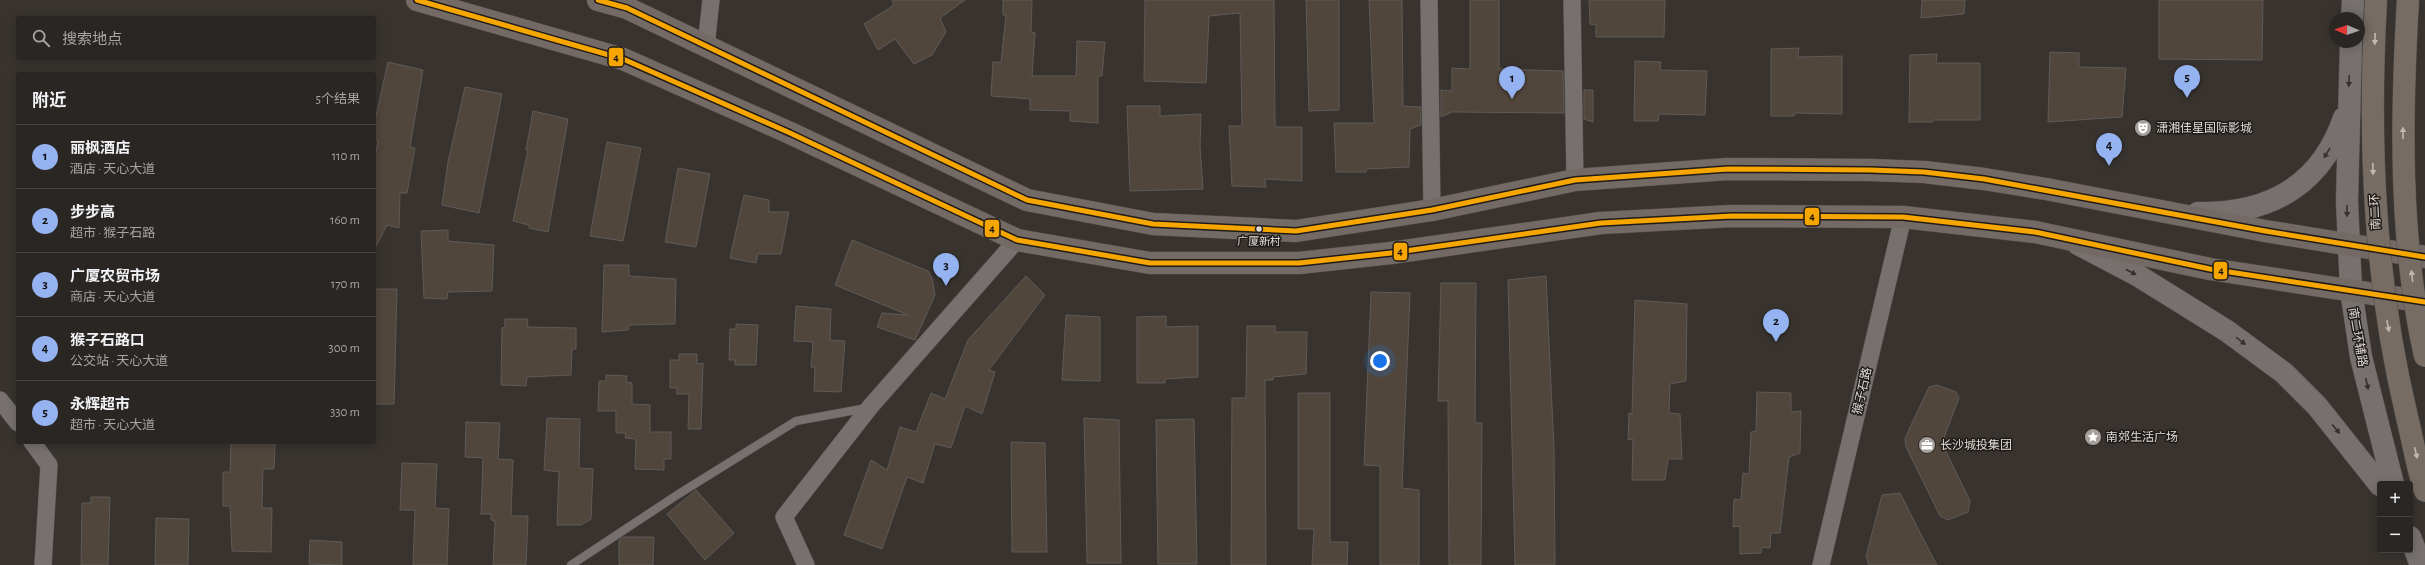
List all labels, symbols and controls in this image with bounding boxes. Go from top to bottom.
north arrow [2329,12,2365,48]
search box [16,16,376,60]
icon: search [30,27,52,49]
text: 搜索地点 [62,32,122,47]
one-way arrow [2371,33,2378,45]
line badge: 4 [608,47,624,67]
text: 4 [613,52,619,63]
pin: 5 [2174,65,2200,98]
pin: 1 [1499,66,1525,99]
one-way arrow [2346,75,2352,88]
text: 附近 [32,92,66,109]
text: 5个结果 [316,93,360,106]
theatre icon: 潇湘佳星国际影城 [2133,118,2153,138]
place label: 潇湘佳星国际影城 [2156,121,2252,134]
one-way arrow [2400,126,2406,139]
pin: 4 [2096,133,2122,166]
text: 丽枫酒店 [70,141,130,156]
one-way arrow [2323,147,2330,159]
text: 1 [43,150,47,163]
text: 110 m [332,150,360,163]
text: 酒店 · 天心大道 [70,163,155,176]
one-way arrow [2370,163,2376,176]
street label: 南二环 [2368,194,2382,230]
text: 步步高 [70,205,115,220]
one-way arrow [2344,205,2351,217]
line badge: 4 [1804,207,1820,226]
text: 4 [1809,211,1815,222]
text: 2 [42,214,48,227]
text: 160 m [330,214,360,227]
line badge: 4 [984,219,1000,238]
text: 4 [989,223,995,234]
marker: 广厦新村 [1254,224,1264,234]
text: 超市 · 猴子石路 [70,227,155,240]
place label: 广厦新村 [1237,235,1281,247]
line badge: 4 [1393,242,1408,261]
text: 4 [1397,246,1403,257]
pin: 3 [933,253,959,286]
line badge: 4 [2213,261,2228,280]
text: 4 [2218,265,2224,276]
text: 广厦农贸市场 [70,269,160,284]
one-way arrow [2125,269,2137,275]
one-way arrow [2409,270,2415,282]
text: 3 [42,278,48,291]
text: 170 m [331,278,360,291]
text: 商店 · 天心大道 [70,291,155,304]
street label: 南二环辅路 [2347,306,2370,368]
pin: 2 [1763,309,1789,342]
one-way arrow [2386,320,2392,332]
text: 猴子石路口 [70,333,145,348]
one-way arrow [2235,337,2246,345]
text: 4 [42,342,48,355]
text: 300 m [328,342,360,355]
your location [1370,351,1390,371]
text: 公交站 · 天心大道 [70,355,168,368]
street label: 猴子石路 [1850,366,1873,416]
one-way arrow [2364,377,2370,390]
text: 永辉超市 [70,397,130,412]
text: 5 [42,406,48,419]
text: 330 m [330,406,360,419]
text: 超市 · 天心大道 [70,419,155,432]
one-way arrow [2332,423,2341,434]
place icon: 南郊生活广场 [2083,427,2103,447]
place label: 南郊生活广场 [2106,430,2178,443]
office icon: 长沙城投集团 [1917,435,1937,455]
place label: 长沙城投集团 [1940,438,2012,451]
one-way arrow [2413,447,2419,459]
map controls [2377,481,2413,553]
button: + [2377,481,2413,517]
button: − [2377,517,2413,553]

